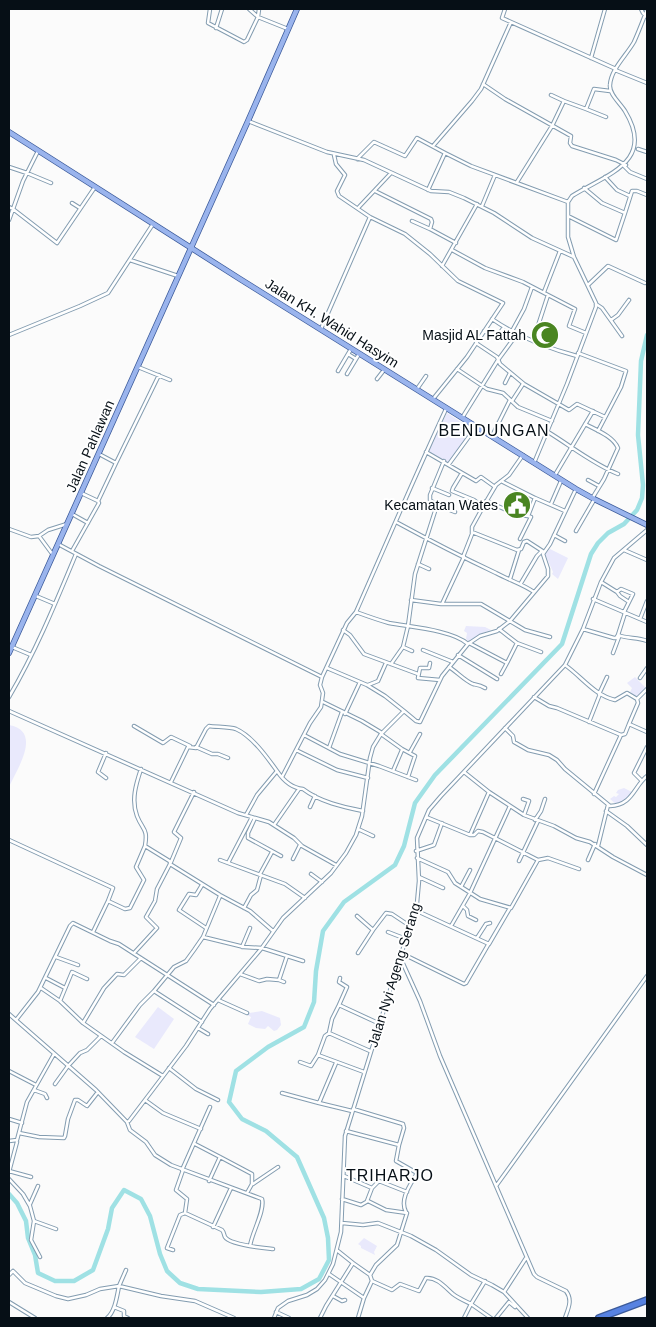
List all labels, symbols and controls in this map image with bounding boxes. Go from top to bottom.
street label: Jalan KH. Wahid Hasyim [262,275,402,371]
mosque icon: Masjid AL Fattah [530,320,560,350]
place label: Masjid AL Fattah [422,327,526,343]
street label: Jalan Pahlawan [63,398,117,494]
district label: BENDUNGAN [438,422,550,439]
public building icon: Kecamatan Wates [502,490,532,520]
place label: Kecamatan Wates [384,497,498,513]
street label: Jalan Nyi Ageng Serang [364,901,424,1049]
district label: TRIHARJO [346,1167,434,1184]

